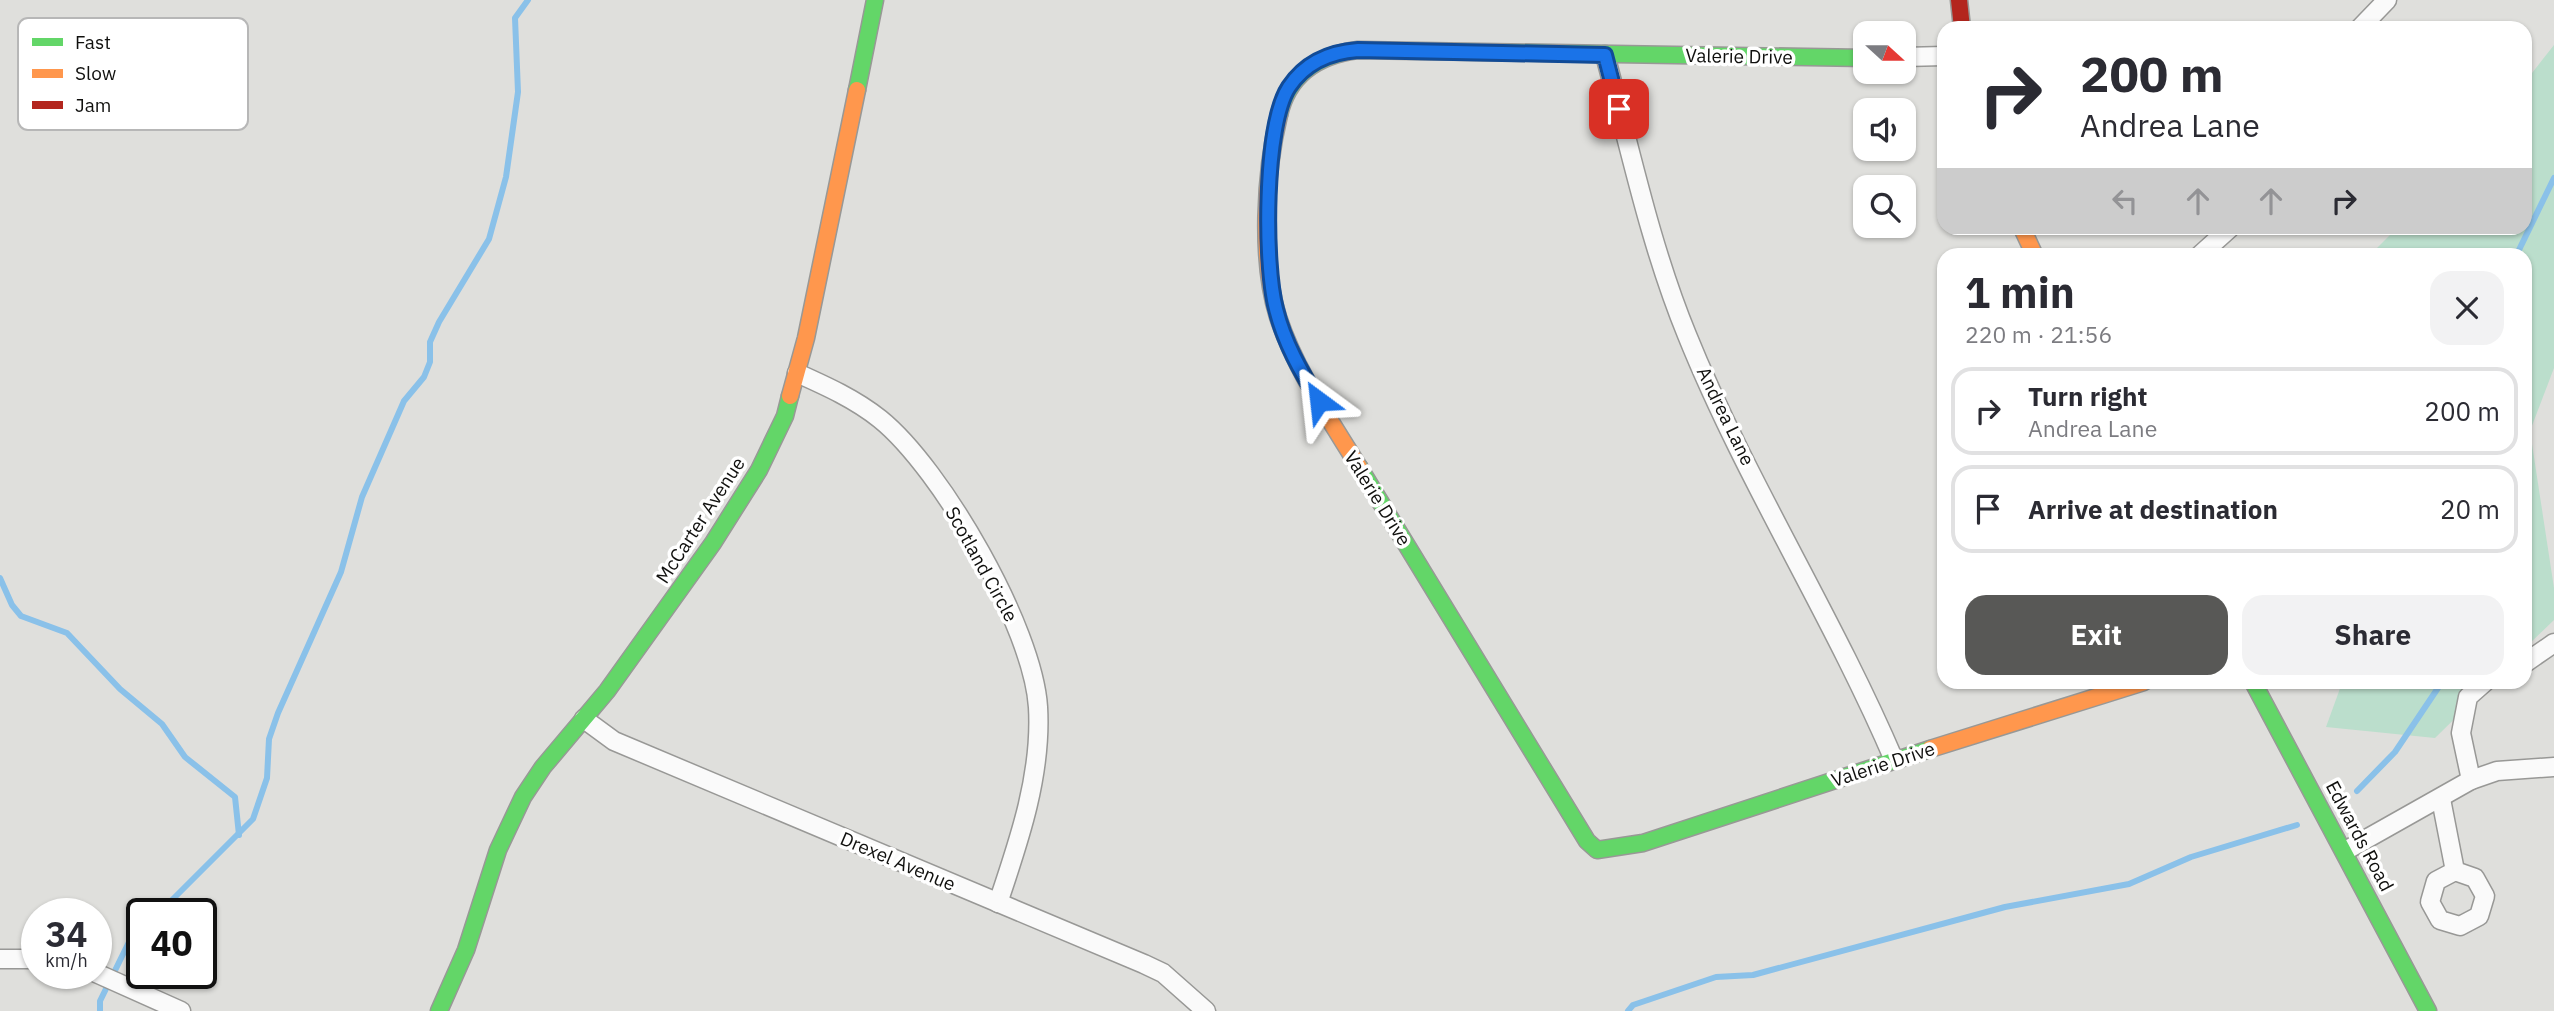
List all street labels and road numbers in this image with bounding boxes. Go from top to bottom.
street label: Valerie Drive [1685,43,1793,69]
street label: Andrea Lane [1692,363,1760,469]
street label: Valerie Drive [1339,446,1417,550]
street label: McCarter Avenue [650,452,750,588]
street label: Scotland Circle [940,502,1024,626]
street label: Valerie Drive [1828,736,1938,792]
street label: Edwards Road [2321,777,2399,895]
street label: Drexel Avenue [837,826,959,896]

